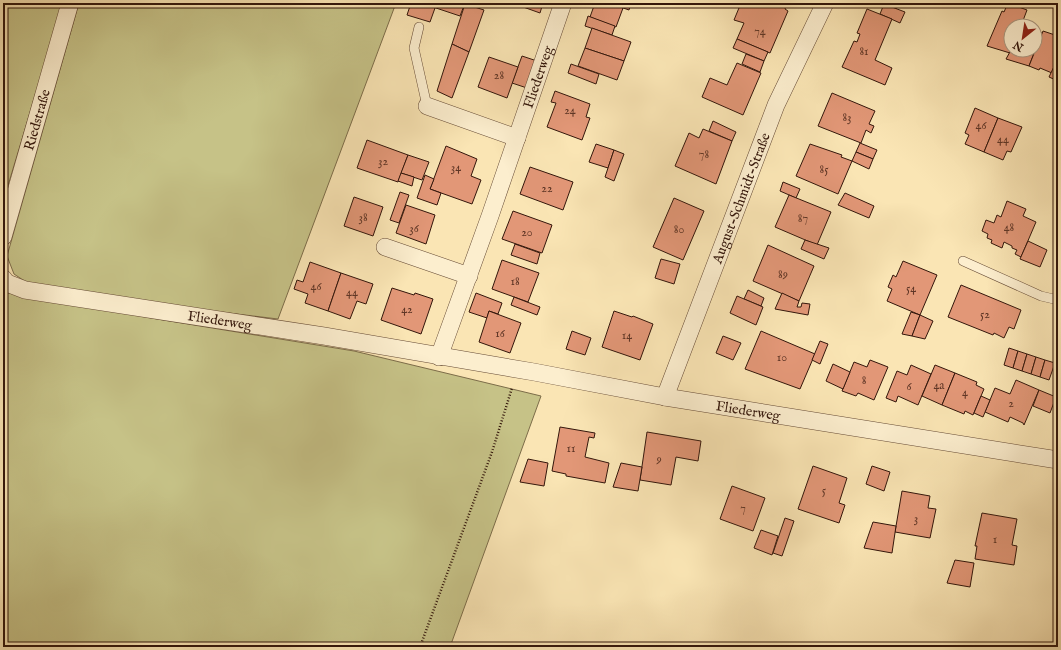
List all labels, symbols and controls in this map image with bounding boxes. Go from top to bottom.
north arrow [1003,18,1043,58]
house number: 74 [754,24,766,39]
text: N [1010,37,1027,55]
street label: Fliederweg [520,43,558,111]
house number: 81 [859,44,869,59]
house number: 28 [494,68,504,83]
street label: Riedstraße [20,87,55,153]
house number: 24 [564,103,576,118]
house number: 83 [842,110,852,125]
house number: 46 [976,118,987,133]
street label: August-Schmidt-Straße [708,130,775,267]
house number: 44 [997,132,1009,147]
house number: 78 [699,147,709,162]
house number: 32 [378,154,388,169]
house number: 34 [451,160,461,175]
house number: 85 [819,162,829,177]
house number: 22 [541,181,553,196]
house number: 38 [358,210,368,225]
house number: 87 [798,211,808,226]
house number: 48 [1004,220,1015,235]
house number: 36 [409,221,420,236]
house number: 80 [674,222,684,237]
house number: 20 [521,225,533,240]
house number: 89 [778,267,788,282]
house number: 18 [510,274,520,289]
house number: 46 [311,279,322,294]
house number: 54 [906,281,916,296]
house number: 44 [346,285,358,300]
house number: 42 [401,302,413,317]
street label: Fliederweg [186,307,254,335]
house number: 52 [980,307,990,322]
house number: 16 [495,326,506,341]
house number: 14 [622,328,632,343]
house number: 10 [777,350,787,365]
house number: 8 [862,373,867,388]
house number: 4a [933,378,945,393]
house number: 6 [906,379,912,394]
house number: 4 [962,385,968,400]
house number: 2 [1008,396,1014,411]
street label: Fliederweg [715,397,782,425]
house number: 11 [567,441,575,456]
house number: 9 [655,452,662,467]
house number: 5 [822,483,827,498]
house number: 7 [740,501,746,516]
house number: 3 [914,511,918,526]
house number: 1 [993,532,997,547]

